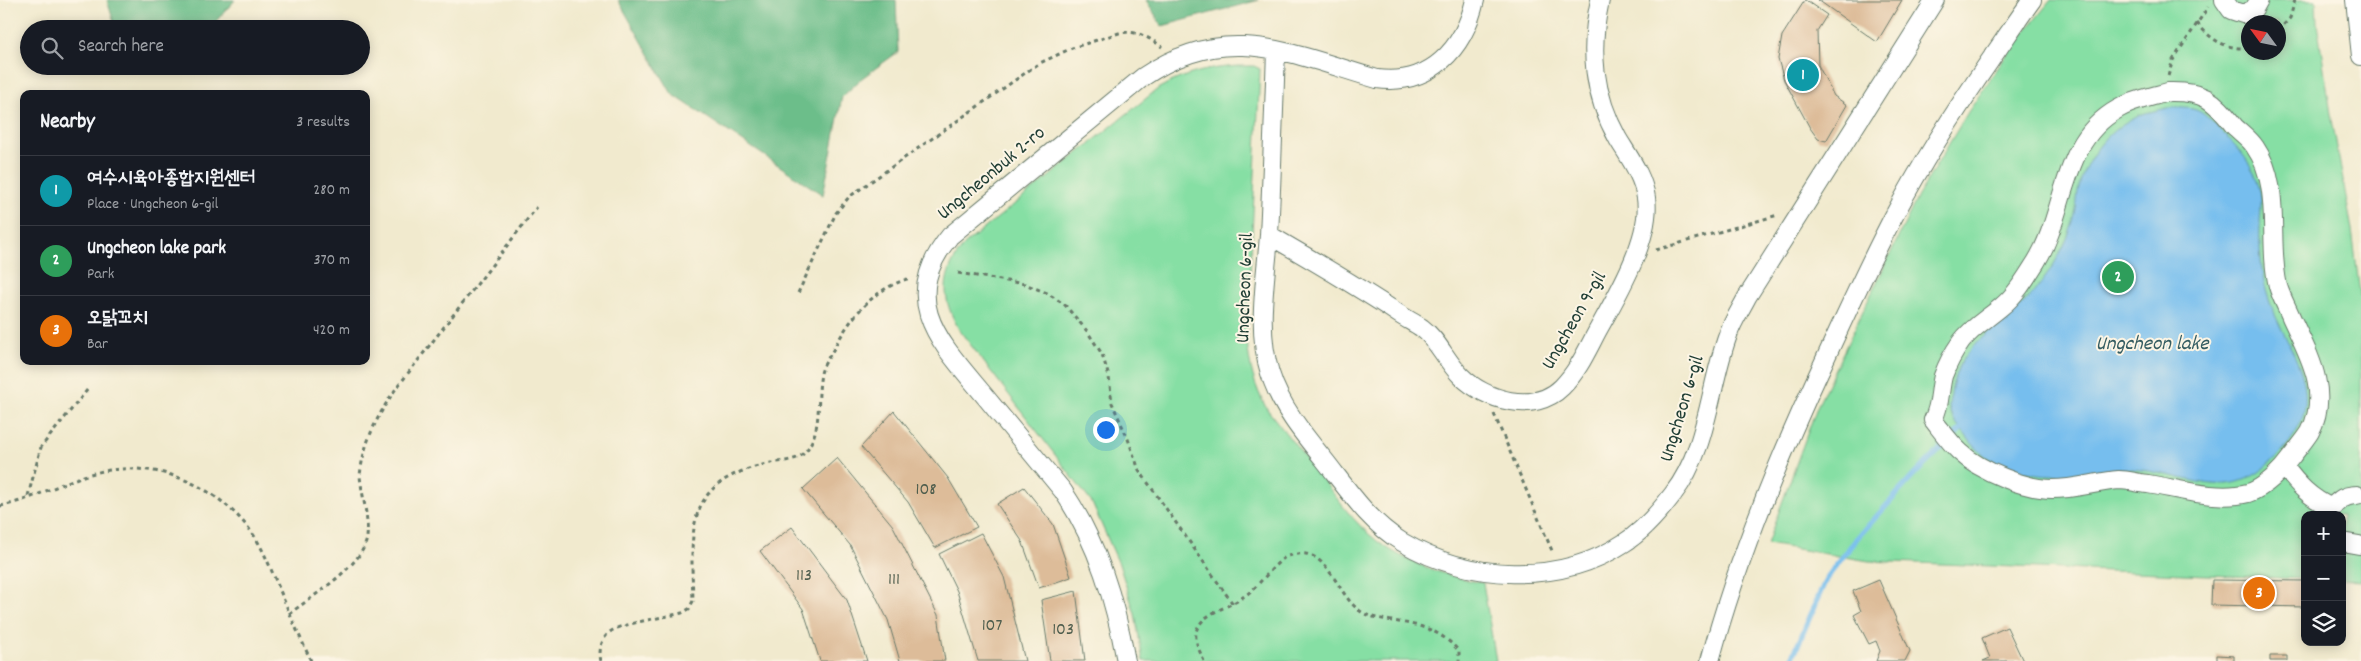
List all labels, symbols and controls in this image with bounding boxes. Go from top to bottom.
north arrow [2241,15,2286,60]
search box [20,20,370,75]
icon: search [38,34,66,62]
text: Search here [78,34,164,61]
pin: 1 [1787,56,1819,94]
text: Nearby [40,108,95,138]
text: 3 results [296,111,350,134]
street label: Ungcheonbuk 2-ro [932,120,1052,228]
text: 여수시육아종합지원센터 [87,166,255,193]
text: 1 [54,179,58,202]
text: 280 m [313,179,350,202]
text: Place · Ungcheon 6-gil [87,193,218,216]
street label: Ungcheon 6-gil [1230,232,1262,344]
text: Ungcheon lake park [87,236,226,263]
text: 2 [53,249,60,272]
text: 370 m [313,249,350,272]
pin: 2 [2102,258,2134,296]
text: Park [87,263,114,286]
street label: Ungcheon 9-gil [1535,266,1615,375]
text: 오닭꼬치 [87,306,148,333]
text: 3 [52,319,60,342]
text: 420 m [313,319,350,342]
water label: Ungcheon lake [2096,330,2210,360]
text: Bar [87,333,108,356]
street label: Ungcheon 6-gil [1654,352,1713,466]
your location [1093,417,1119,443]
house number: 108 [916,478,936,503]
map controls [2301,511,2346,646]
button: + [2301,511,2346,556]
button: − [2301,556,2346,601]
house number: 113 [796,564,812,589]
house number: 111 [888,568,900,593]
pin: 3 [2243,574,2275,612]
button: layers [2301,601,2346,646]
house number: 107 [982,614,1002,639]
house number: 103 [1052,618,1074,643]

